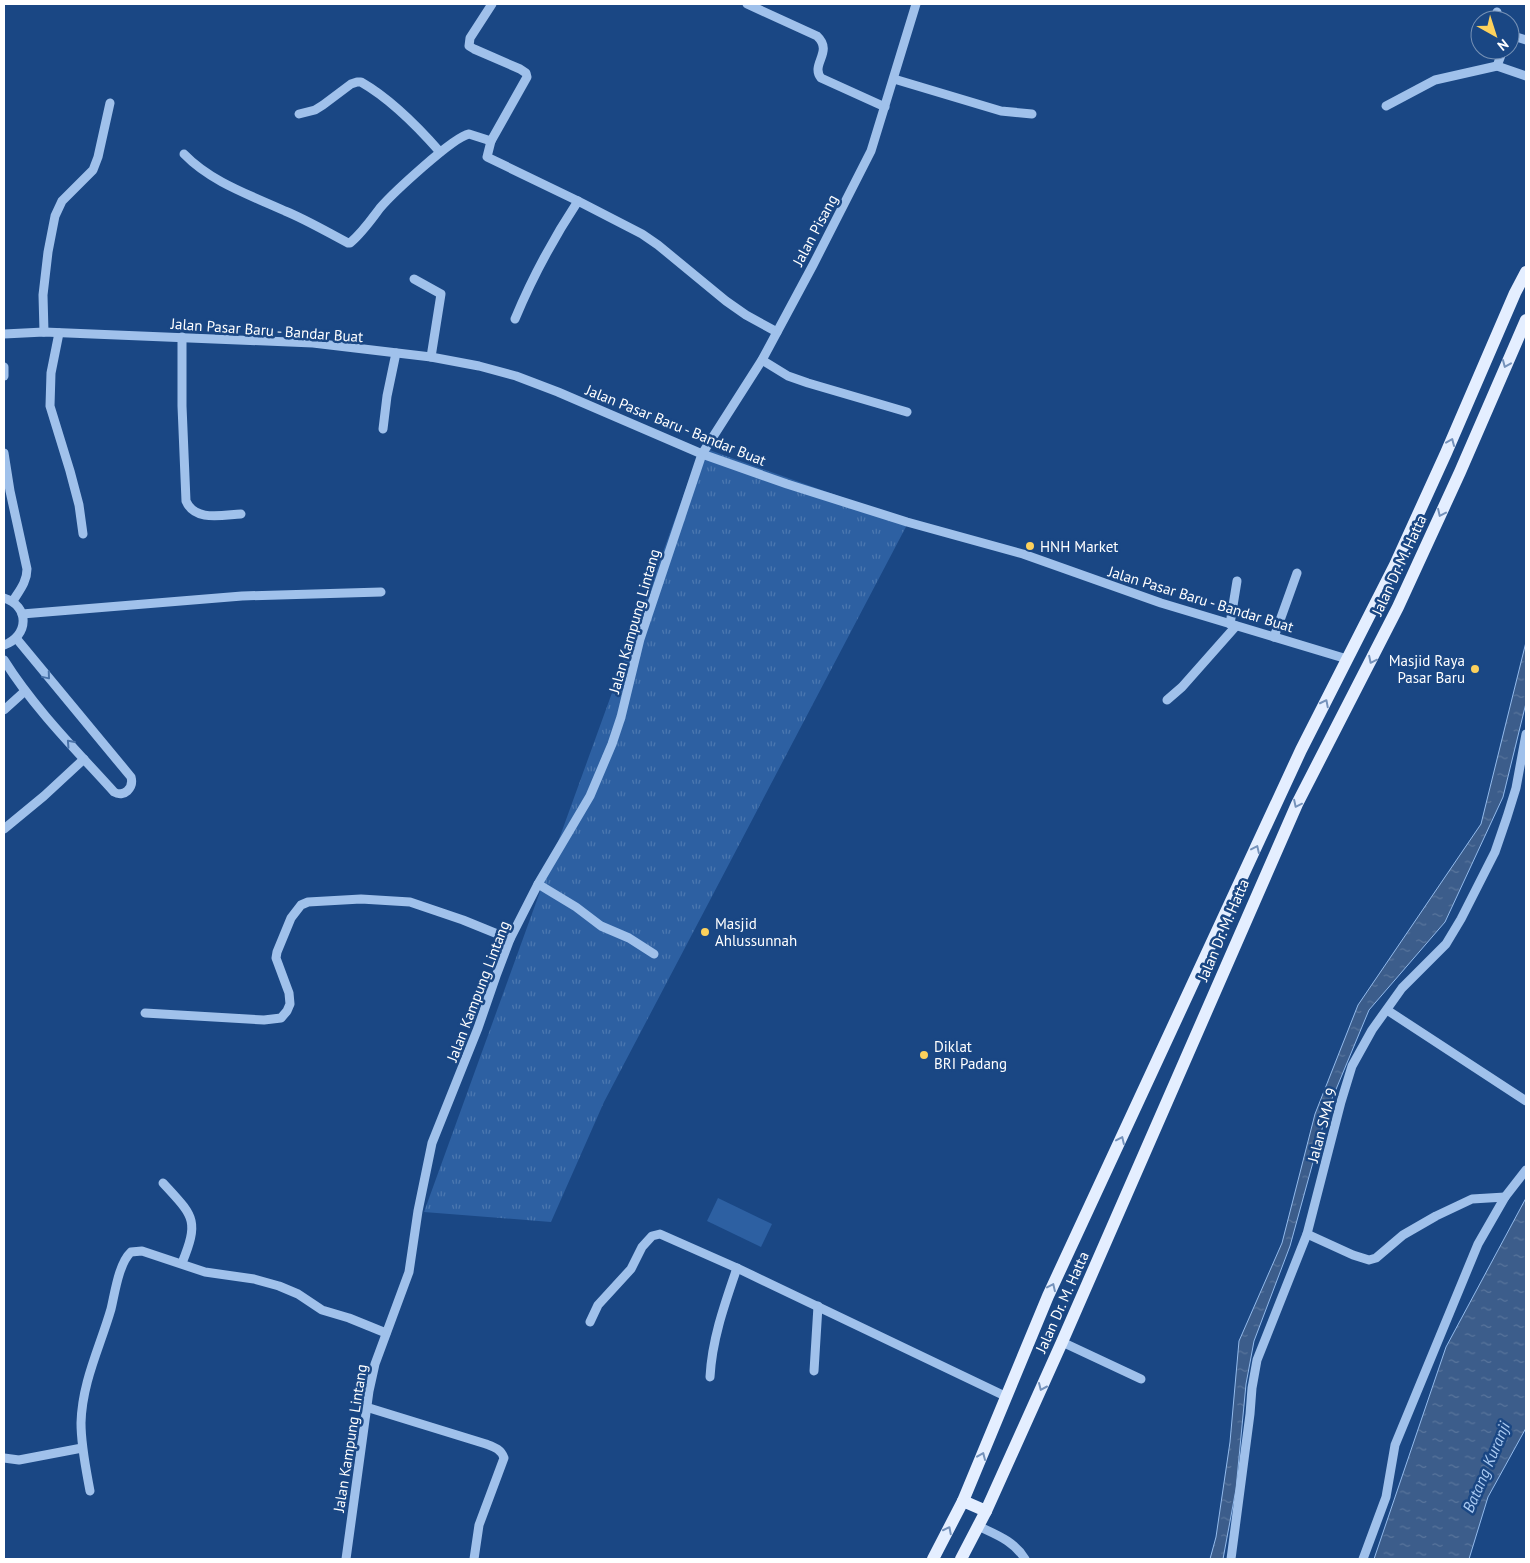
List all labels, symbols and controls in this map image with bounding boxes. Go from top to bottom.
north arrow [1470,10,1520,60]
text: N [1494,35,1512,55]
street label: Jalan Pisang [788,191,842,270]
street label: Jalan Pasar Baru - Bandar Buat [169,314,364,346]
one-way arrow [1502,359,1513,368]
street label: Jalan Pasar Baru - Bandar Buat [582,380,769,470]
one-way arrow [1445,438,1455,446]
one-way arrow [1437,508,1447,517]
street label: Jalan Dr. M. Hatta [1367,512,1431,619]
place label: HNH Market [1040,537,1118,556]
marker: HNH Market [1024,540,1036,552]
street label: Jalan Kampung Lintang [604,547,664,696]
street label: Jalan Pasar Baru - Bandar Buat [1105,561,1296,636]
place label: Masjid Raya Pasar Baru [1389,651,1465,687]
one-way arrow [1368,654,1378,663]
marker: Masjid Raya Pasar Baru [1469,663,1481,675]
one-way arrow [41,671,50,680]
one-way arrow [1319,699,1329,708]
one-way arrow [66,740,75,749]
one-way arrow [1293,799,1303,808]
one-way arrow [1249,845,1260,854]
street label: Jalan Dr. M. Hatta [1193,876,1253,985]
place label: Masjid Ahlussunnah [715,914,797,950]
street label: Jalan Kampung Lintang [442,918,514,1065]
marker: Masjid Ahlussunnah [699,926,711,938]
place label: Diklat BRI Padang [934,1037,1007,1073]
marker: Diklat BRI Padang [918,1049,930,1061]
street label: Jalan SMA 9 [1303,1086,1341,1165]
one-way arrow [1115,1136,1126,1145]
street label: Jalan Dr. M. Hatta [1031,1248,1093,1357]
one-way arrow [1046,1283,1057,1292]
street label: Jalan Kampung Lintang [329,1363,371,1514]
one-way arrow [1037,1382,1048,1391]
water label: Batang Kuranji [1458,1418,1514,1515]
one-way arrow [976,1452,986,1461]
one-way arrow [942,1526,952,1535]

